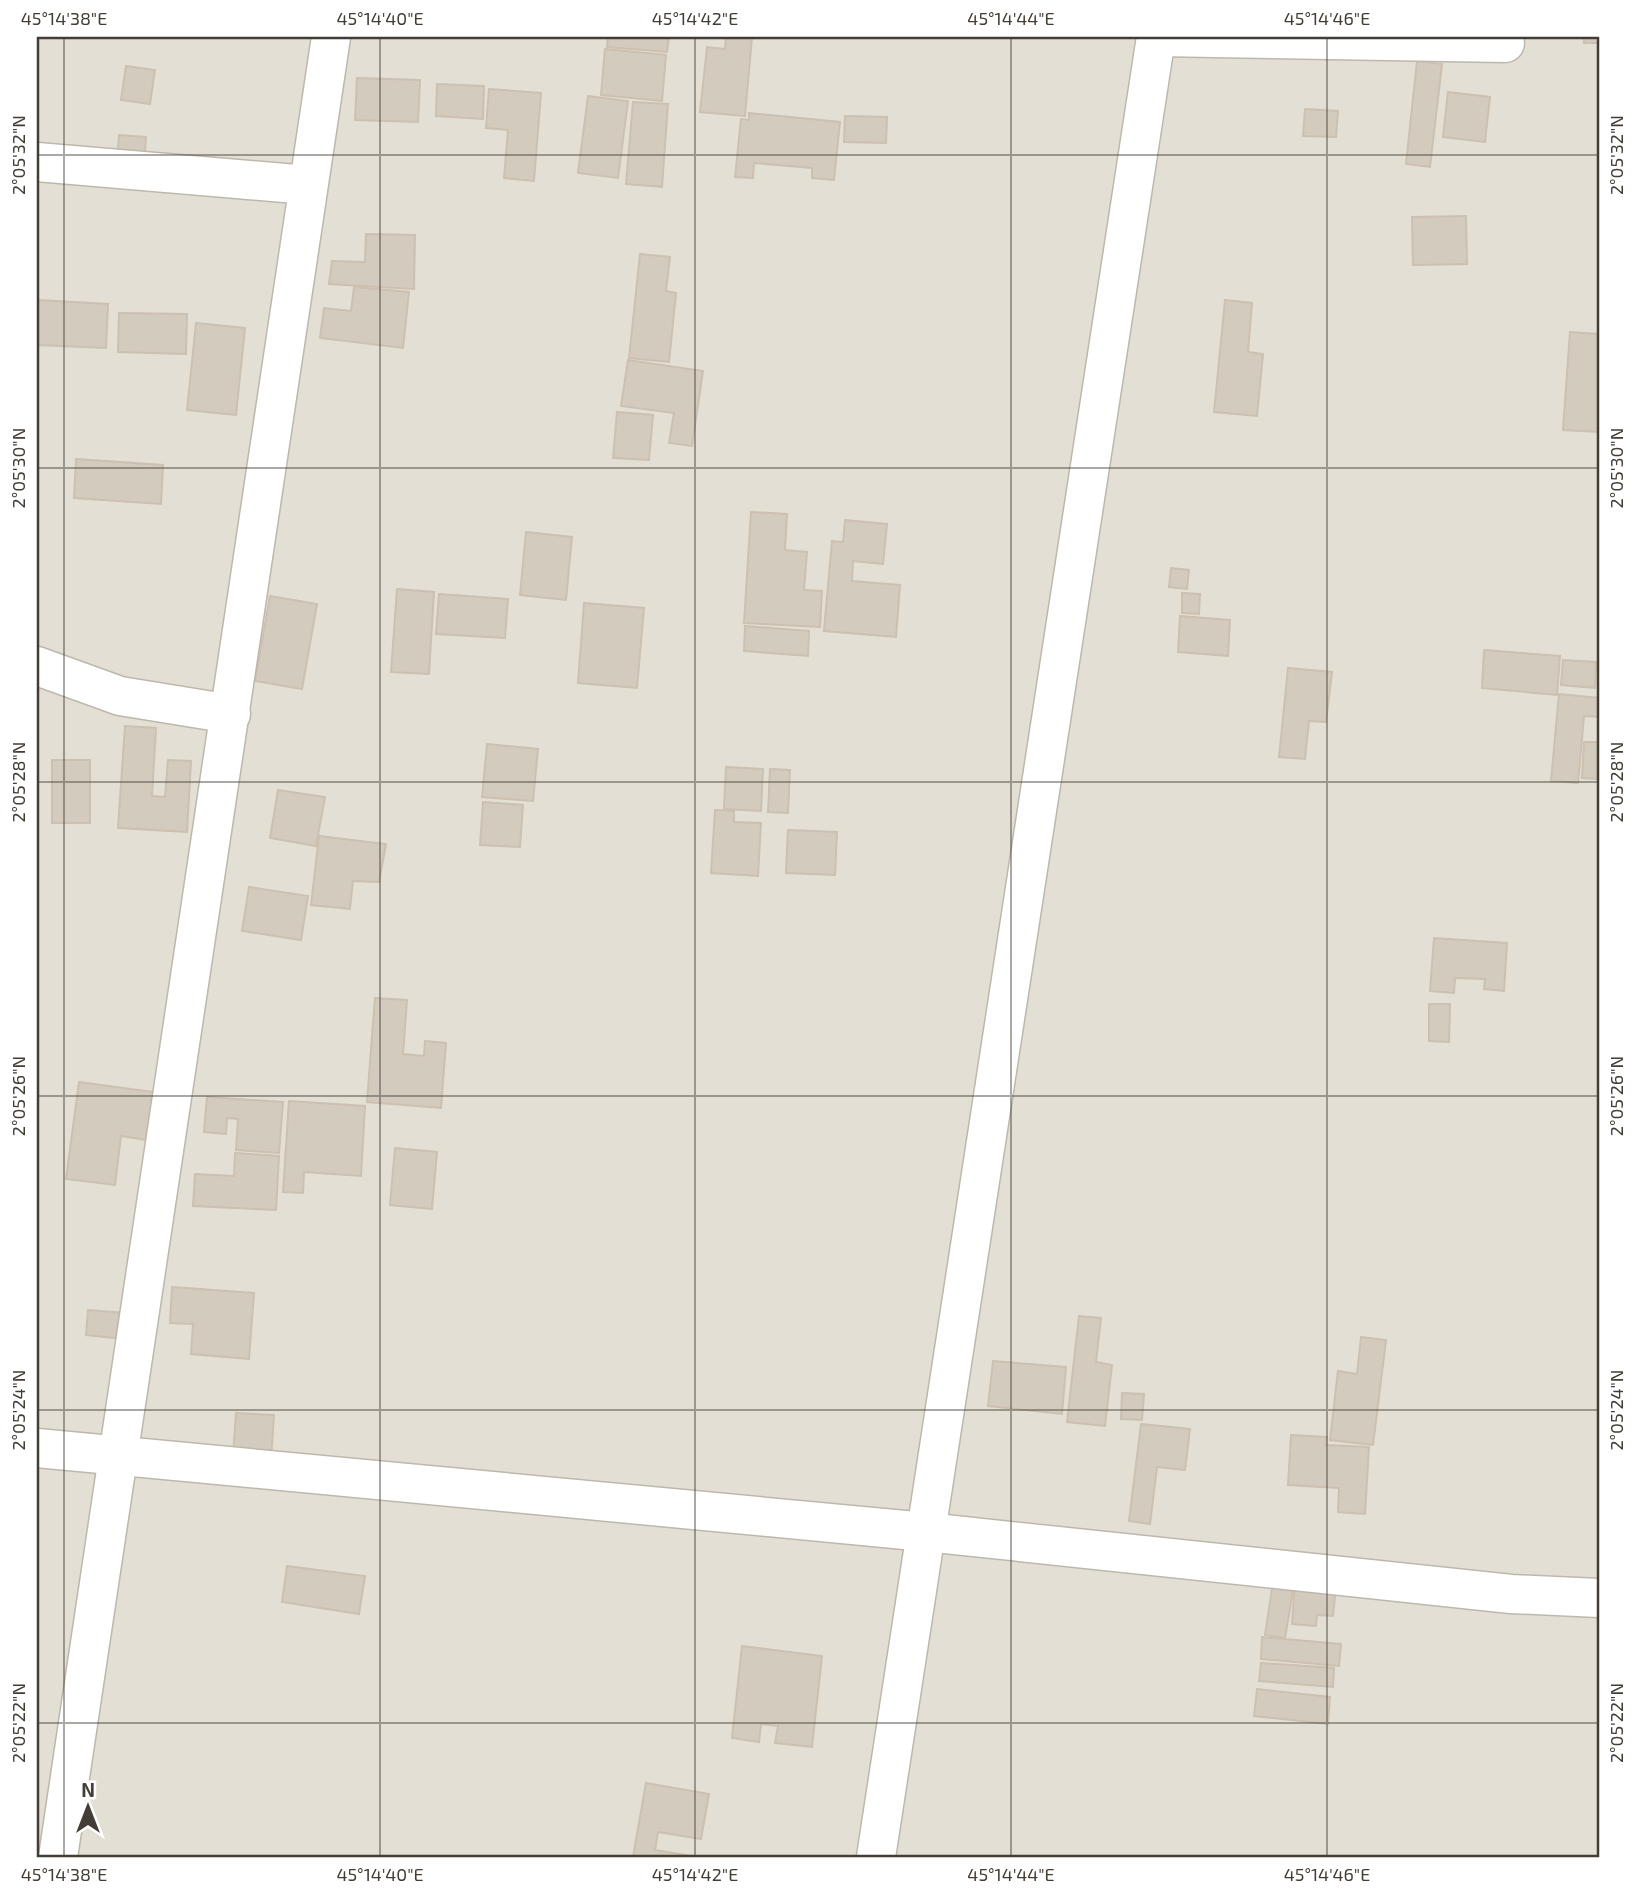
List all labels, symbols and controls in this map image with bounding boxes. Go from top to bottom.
text: 45°14'38"E [21,7,107,29]
text: 45°14'40"E [336,7,424,29]
text: 45°14'42"E [652,7,738,29]
text: 45°14'44"E [967,7,1055,29]
text: 45°14'46"E [1284,7,1370,29]
text: 2°05'32"N [7,115,29,195]
text: 2°05'32"N [1605,115,1627,195]
text: 2°05'30"N [7,428,29,508]
text: 2°05'30"N [1605,428,1627,508]
text: 2°05'28"N [7,742,29,823]
text: 2°05'28"N [1605,742,1627,823]
text: 2°05'26"N [7,1056,29,1136]
text: 2°05'26"N [1605,1056,1627,1136]
text: 2°05'24"N [7,1369,29,1451]
text: 2°05'24"N [1605,1369,1627,1451]
text: 2°05'22"N [7,1683,29,1763]
text: 2°05'22"N [1605,1683,1627,1763]
north arrow [52,1772,122,1842]
text: N [81,1778,95,1801]
text: 45°14'38"E [21,1863,107,1885]
text: 45°14'40"E [336,1863,424,1885]
text: 45°14'42"E [652,1863,738,1885]
text: 45°14'44"E [967,1863,1055,1885]
text: 45°14'46"E [1284,1863,1370,1885]

